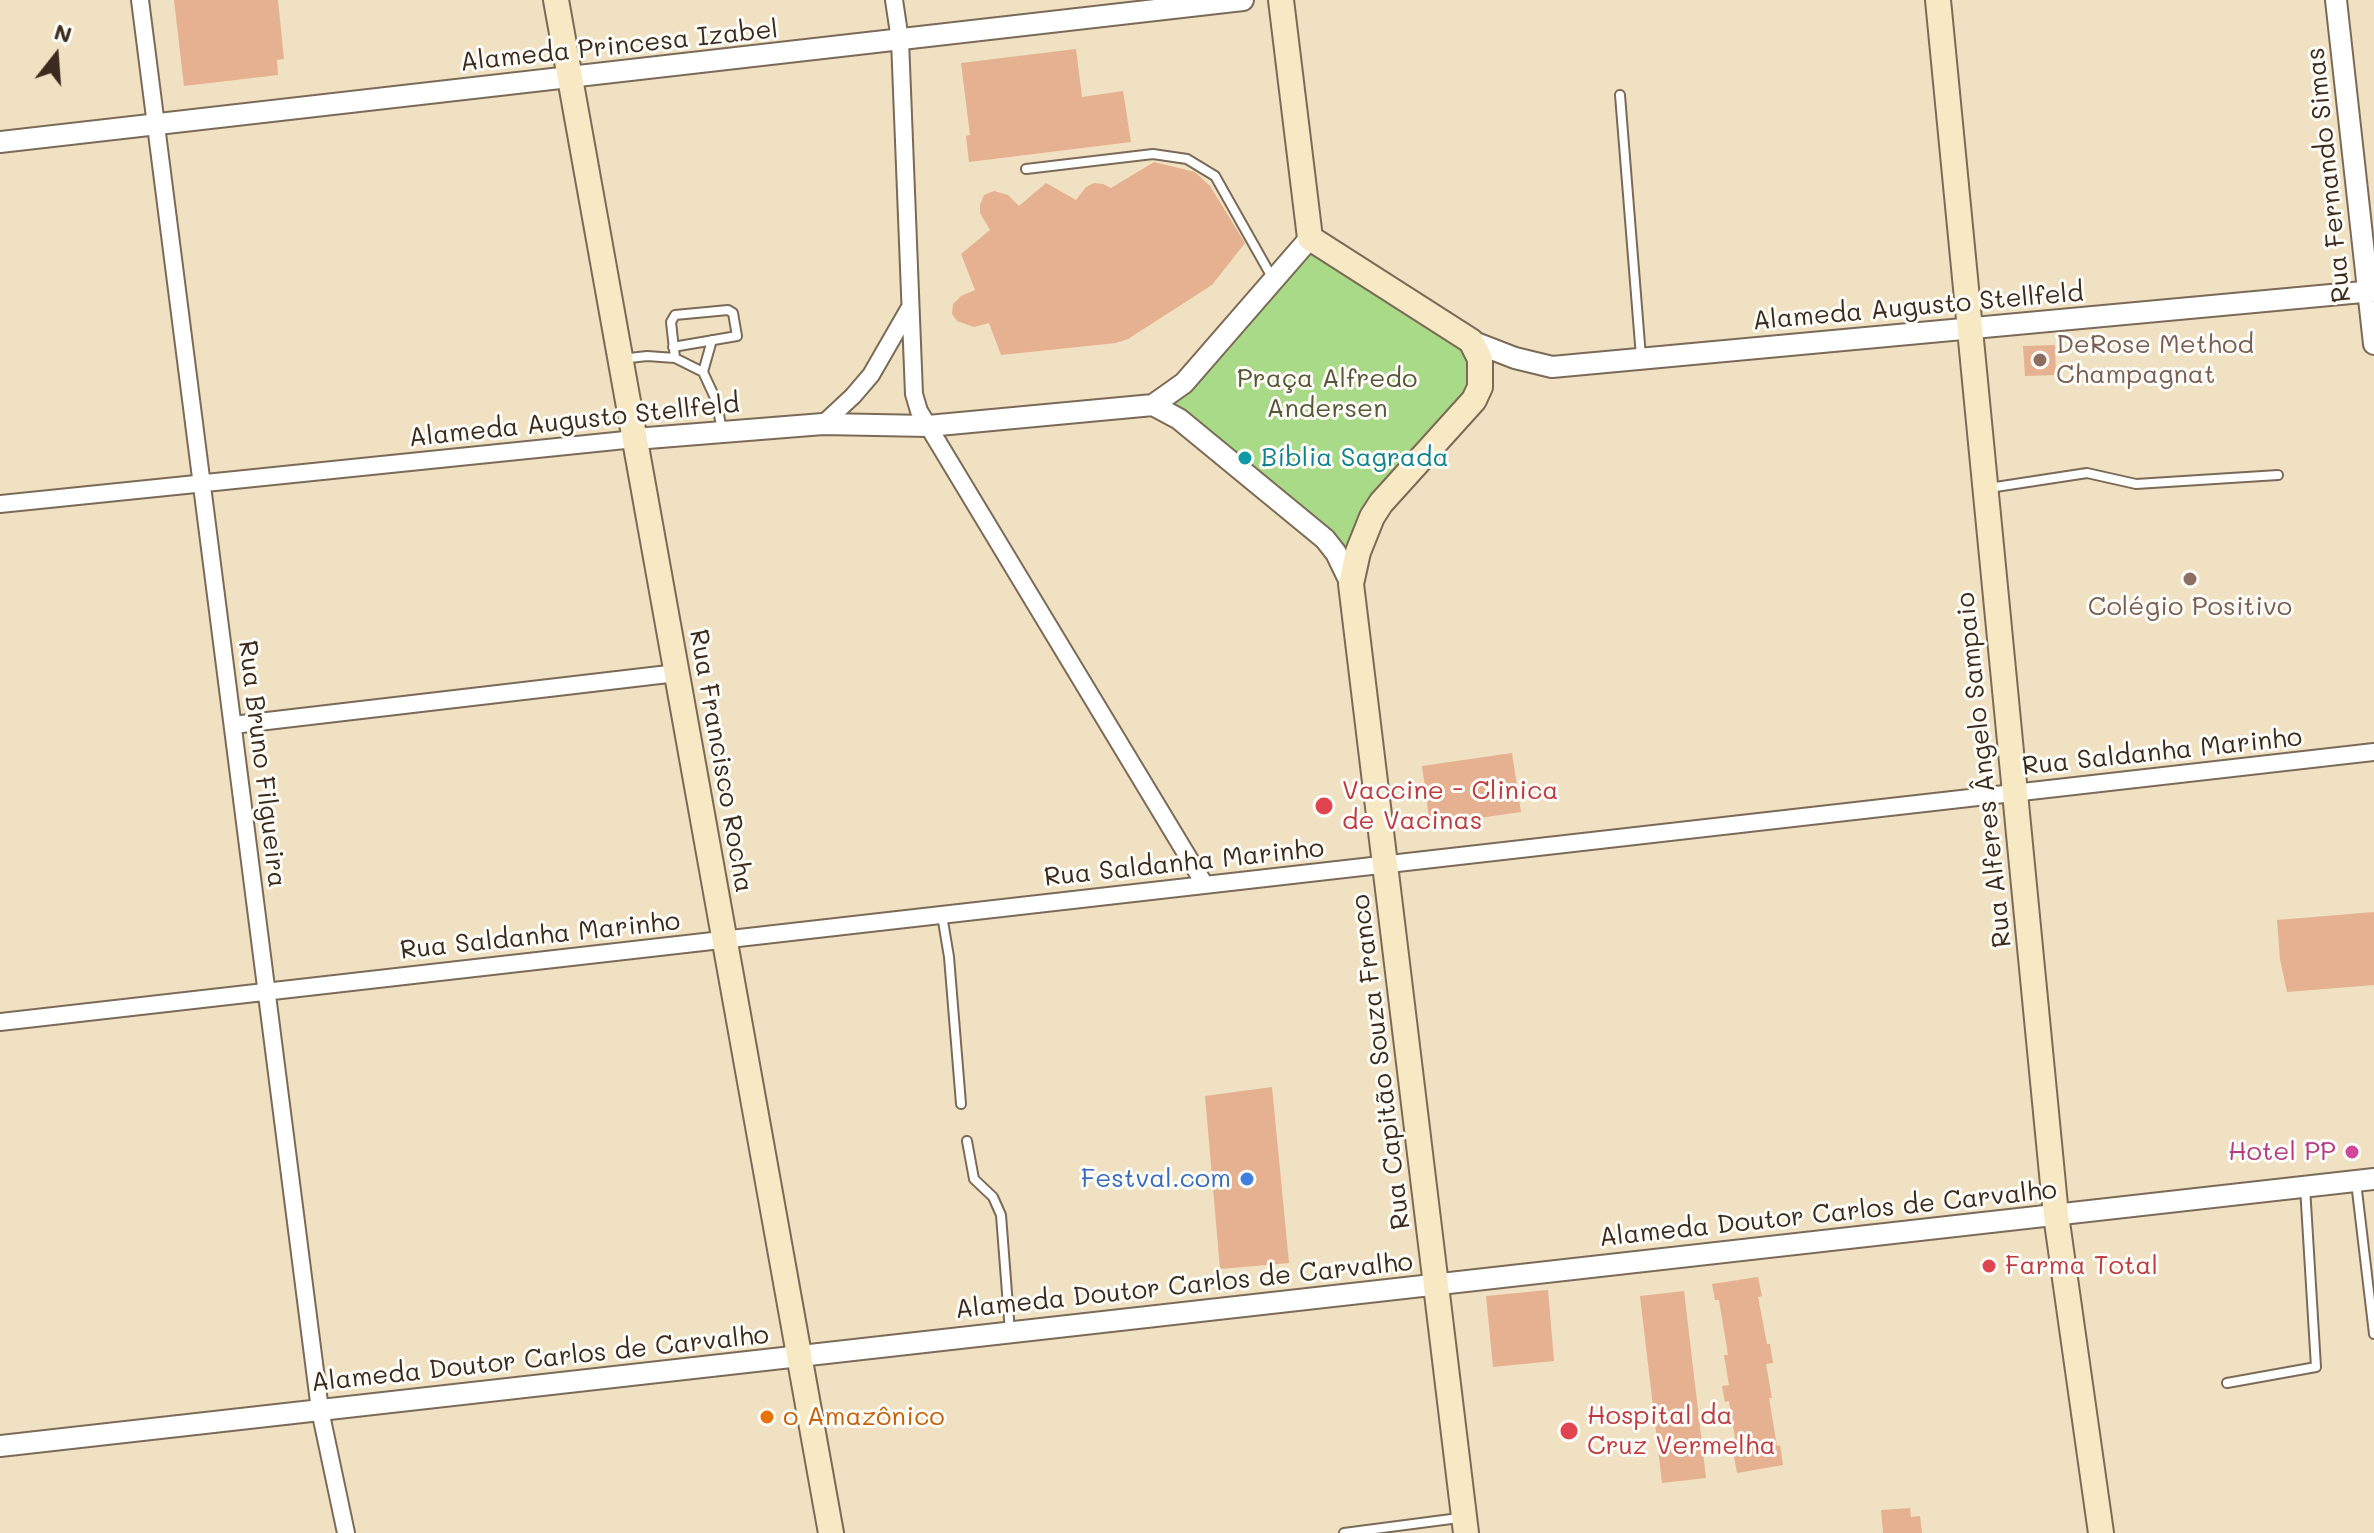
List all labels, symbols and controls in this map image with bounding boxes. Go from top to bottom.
street label: Alameda Princesa Izabel [458,14,780,78]
north arrow [16,16,96,96]
text: N [51,16,75,49]
street label: Rua Fernando Simas [2300,46,2358,304]
street label: Alameda Augusto Stellfeld [1751,277,2085,337]
place label: DeRose Method Champagnat [2056,329,2254,390]
marker: DeRose Method Champagnat [2031,351,2049,369]
park label: Praça Alfredo Andersen [1237,363,1417,424]
street label: Alameda Augusto Stellfeld [407,388,741,454]
place label: Bíblia Sagrada [1261,442,1449,474]
marker: Bíblia Sagrada [1236,449,1254,467]
marker: Colégio Positivo [2181,570,2199,588]
street label: Rua Alferes Ângelo Sampaio [1950,591,2018,949]
place label: Colégio Positivo [2088,591,2292,623]
street label: Rua Francisco Rocha [682,627,760,895]
street label: Rua Bruno Filgueira [231,639,293,889]
street label: Rua Saldanha Marinho [2020,722,2304,782]
place label: Vaccine - Clinica de Vacinas [1342,775,1558,836]
marker: Vaccine - Clinica de Vacinas [1313,795,1335,817]
street label: Rua Saldanha Marinho [1042,833,1326,893]
street label: Rua Capitão Souza Franco [1345,893,1417,1231]
street label: Rua Saldanha Marinho [398,906,682,966]
place label: Hotel PP [2228,1136,2336,1168]
marker: Hotel PP [2343,1143,2361,1161]
place label: Festval.com [1081,1163,1231,1195]
marker: Festval.com [1238,1170,1256,1188]
street label: Alameda Doutor Carlos de Carvalho [1598,1174,2058,1254]
street label: Alameda Doutor Carlos de Carvalho [954,1246,1414,1326]
place label: Farma Total [2005,1250,2158,1282]
marker: Farma Total [1980,1257,1998,1275]
street label: Alameda Doutor Carlos de Carvalho [310,1319,770,1399]
place label: Hospital da Cruz Vermelha [1587,1400,1776,1462]
place label: o Amazônico [783,1401,945,1433]
marker: o Amazônico [758,1408,776,1426]
marker: Hospital da Cruz Vermelha [1558,1420,1580,1442]

